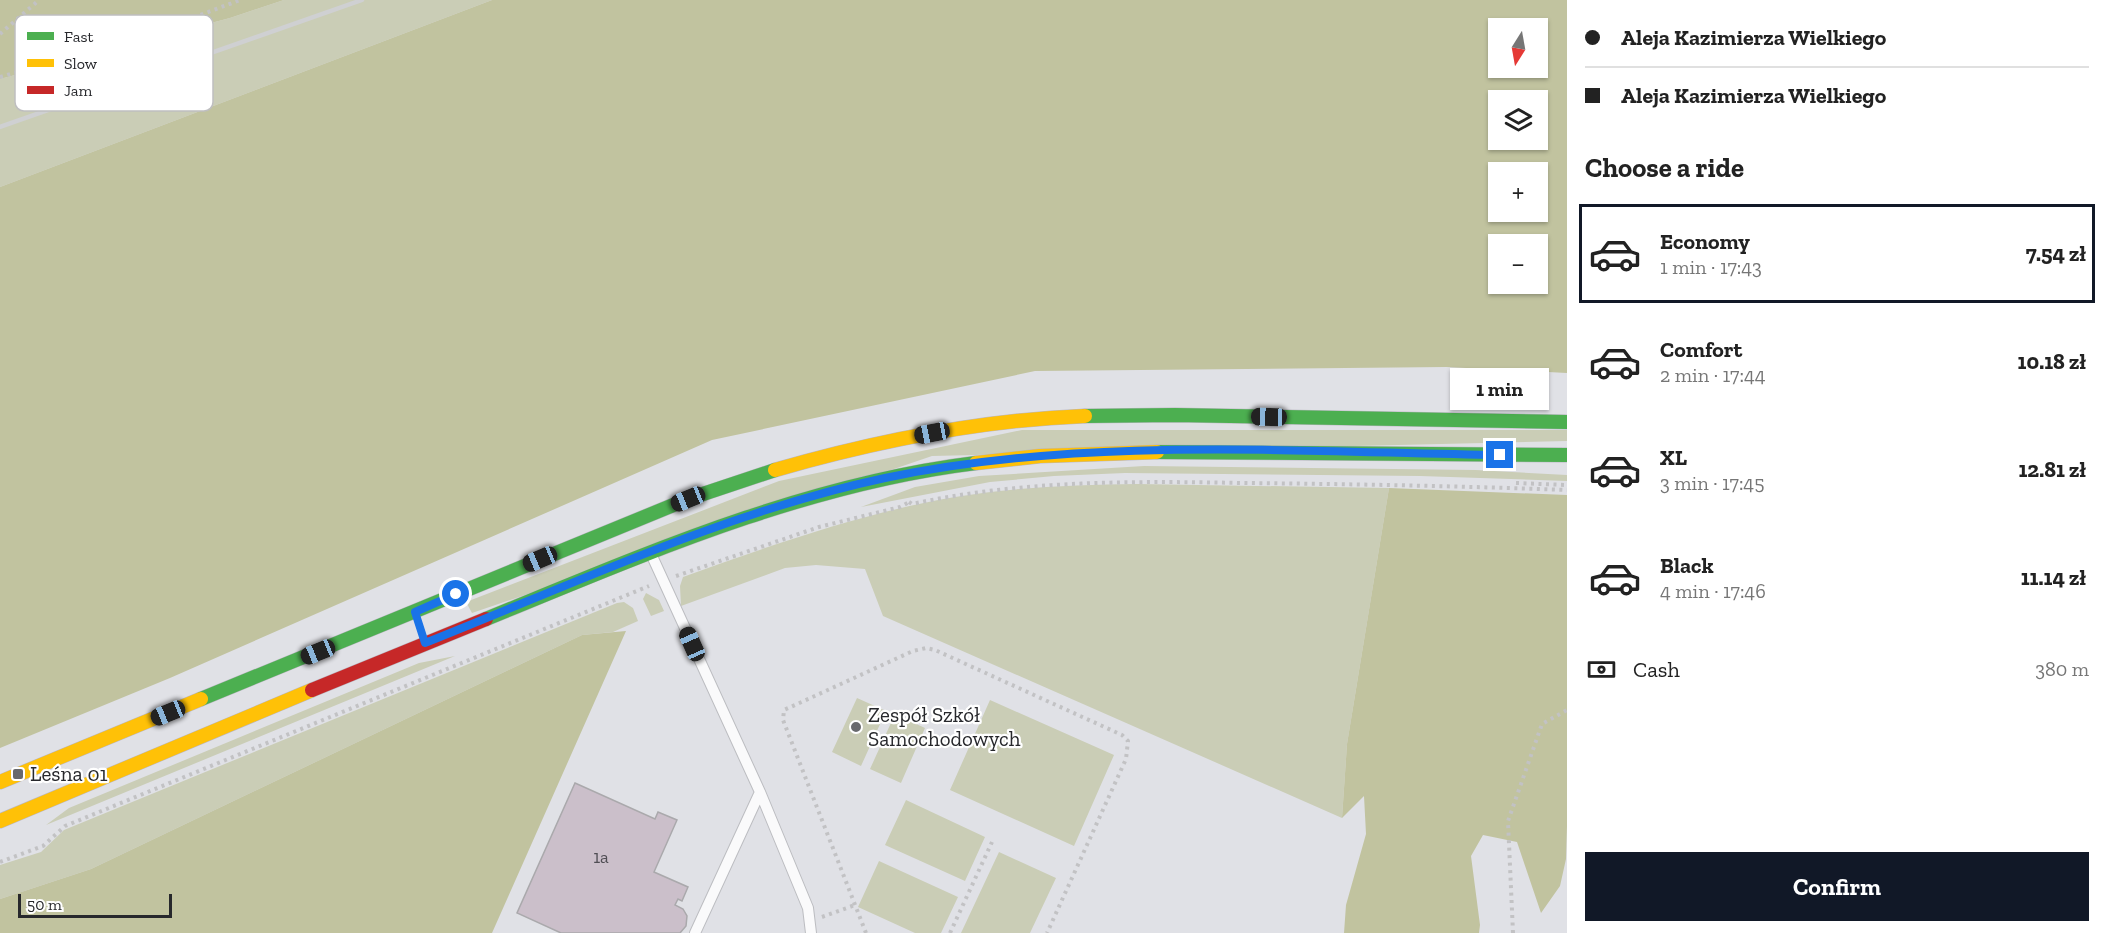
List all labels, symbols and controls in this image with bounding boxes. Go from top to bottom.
legend [15,15,213,111]
north arrow [1488,18,1548,78]
map controls [1488,18,1548,294]
text: Aleja Kazimierza Wielkiego [1621,24,1886,51]
text: Fast [64,27,93,46]
text: Slow [64,54,98,73]
text: Jam [64,81,93,100]
text: Aleja Kazimierza Wielkiego [1621,82,1886,109]
button: layers [1488,90,1548,150]
text: Choose a ride [1585,152,1744,184]
button: + [1488,162,1548,222]
icon: car [1588,227,1642,281]
text: Economy [1660,228,1750,255]
button: − [1488,234,1548,294]
text: 7.54 zł [2026,240,2086,267]
text: 1 min · 17:43 [1660,255,1762,279]
icon: car [1588,335,1642,389]
text: Comfort [1660,336,1742,363]
text: 10.18 zł [2018,348,2086,375]
text: 2 min · 17:44 [1660,363,1765,387]
callout: 1 min [1450,368,1550,410]
text: 1 min [1476,377,1523,401]
car [1251,408,1287,426]
car [913,421,951,445]
route end [1486,441,1513,468]
icon: car [1588,443,1642,497]
text: XL [1660,444,1687,471]
text: 12.81 zł [2018,456,2086,483]
text: 3 min · 17:45 [1660,471,1764,495]
car [668,484,708,514]
car [520,544,560,574]
icon: car [1588,551,1642,605]
text: Black [1660,552,1714,579]
text: 11.14 zł [2021,564,2086,591]
text: 4 min · 17:46 [1660,579,1766,603]
route start [442,580,469,607]
car [676,624,708,664]
car [298,637,338,667]
icon: cash [1585,653,1618,686]
text: Cash [1633,656,1680,683]
text: 380 m [2035,657,2089,681]
car [148,698,188,728]
place label: Zespół Szkół Samochodowych [868,702,1021,751]
marker: Zespół Szkół Samochodowych [849,720,863,734]
place label: Leśna 01 [30,761,108,786]
marker: Leśna 01 [11,767,25,781]
house number: 1a [593,846,609,868]
button: Confirm [1585,852,2089,921]
scale bar [18,891,172,918]
text: 50 m [27,895,62,914]

